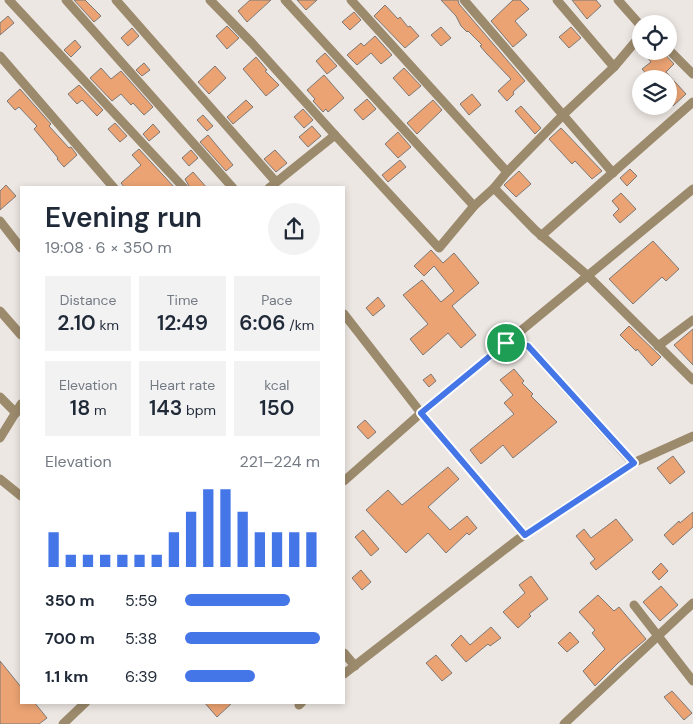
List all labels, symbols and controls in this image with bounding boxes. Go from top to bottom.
map controls [632,15,677,115]
button: locate [632,15,677,60]
button: layers [632,70,677,115]
text: Evening run [45,199,202,236]
button: share [268,203,320,255]
text: 19:08 · 6 × 350 m [45,237,172,258]
text: Distance [60,291,117,309]
text: Time [167,291,198,309]
text: Pace [261,291,293,309]
text: 2.10 [57,309,96,337]
text: 12:49 [157,309,208,337]
text: 6:06 [239,309,286,337]
text: km [96,316,119,334]
text: /km [286,316,314,334]
pin [485,322,527,364]
icon: arrive [492,329,520,357]
text: Elevation [59,376,117,394]
text: Heart rate [150,376,215,394]
text: kcal [264,376,289,394]
text: 18 [70,394,90,422]
text: 143 [149,394,182,422]
text: 150 [259,394,294,422]
text: m [90,401,106,419]
text: bpm [182,401,216,419]
text: Elevation [45,451,112,472]
text: 221–224 m [239,451,320,472]
text: 350 m [45,590,95,611]
text: 5:59 [125,590,157,611]
text: 700 m [45,628,95,649]
text: 5:38 [125,628,157,649]
text: 1.1 km [45,666,88,687]
text: 6:39 [125,666,157,687]

